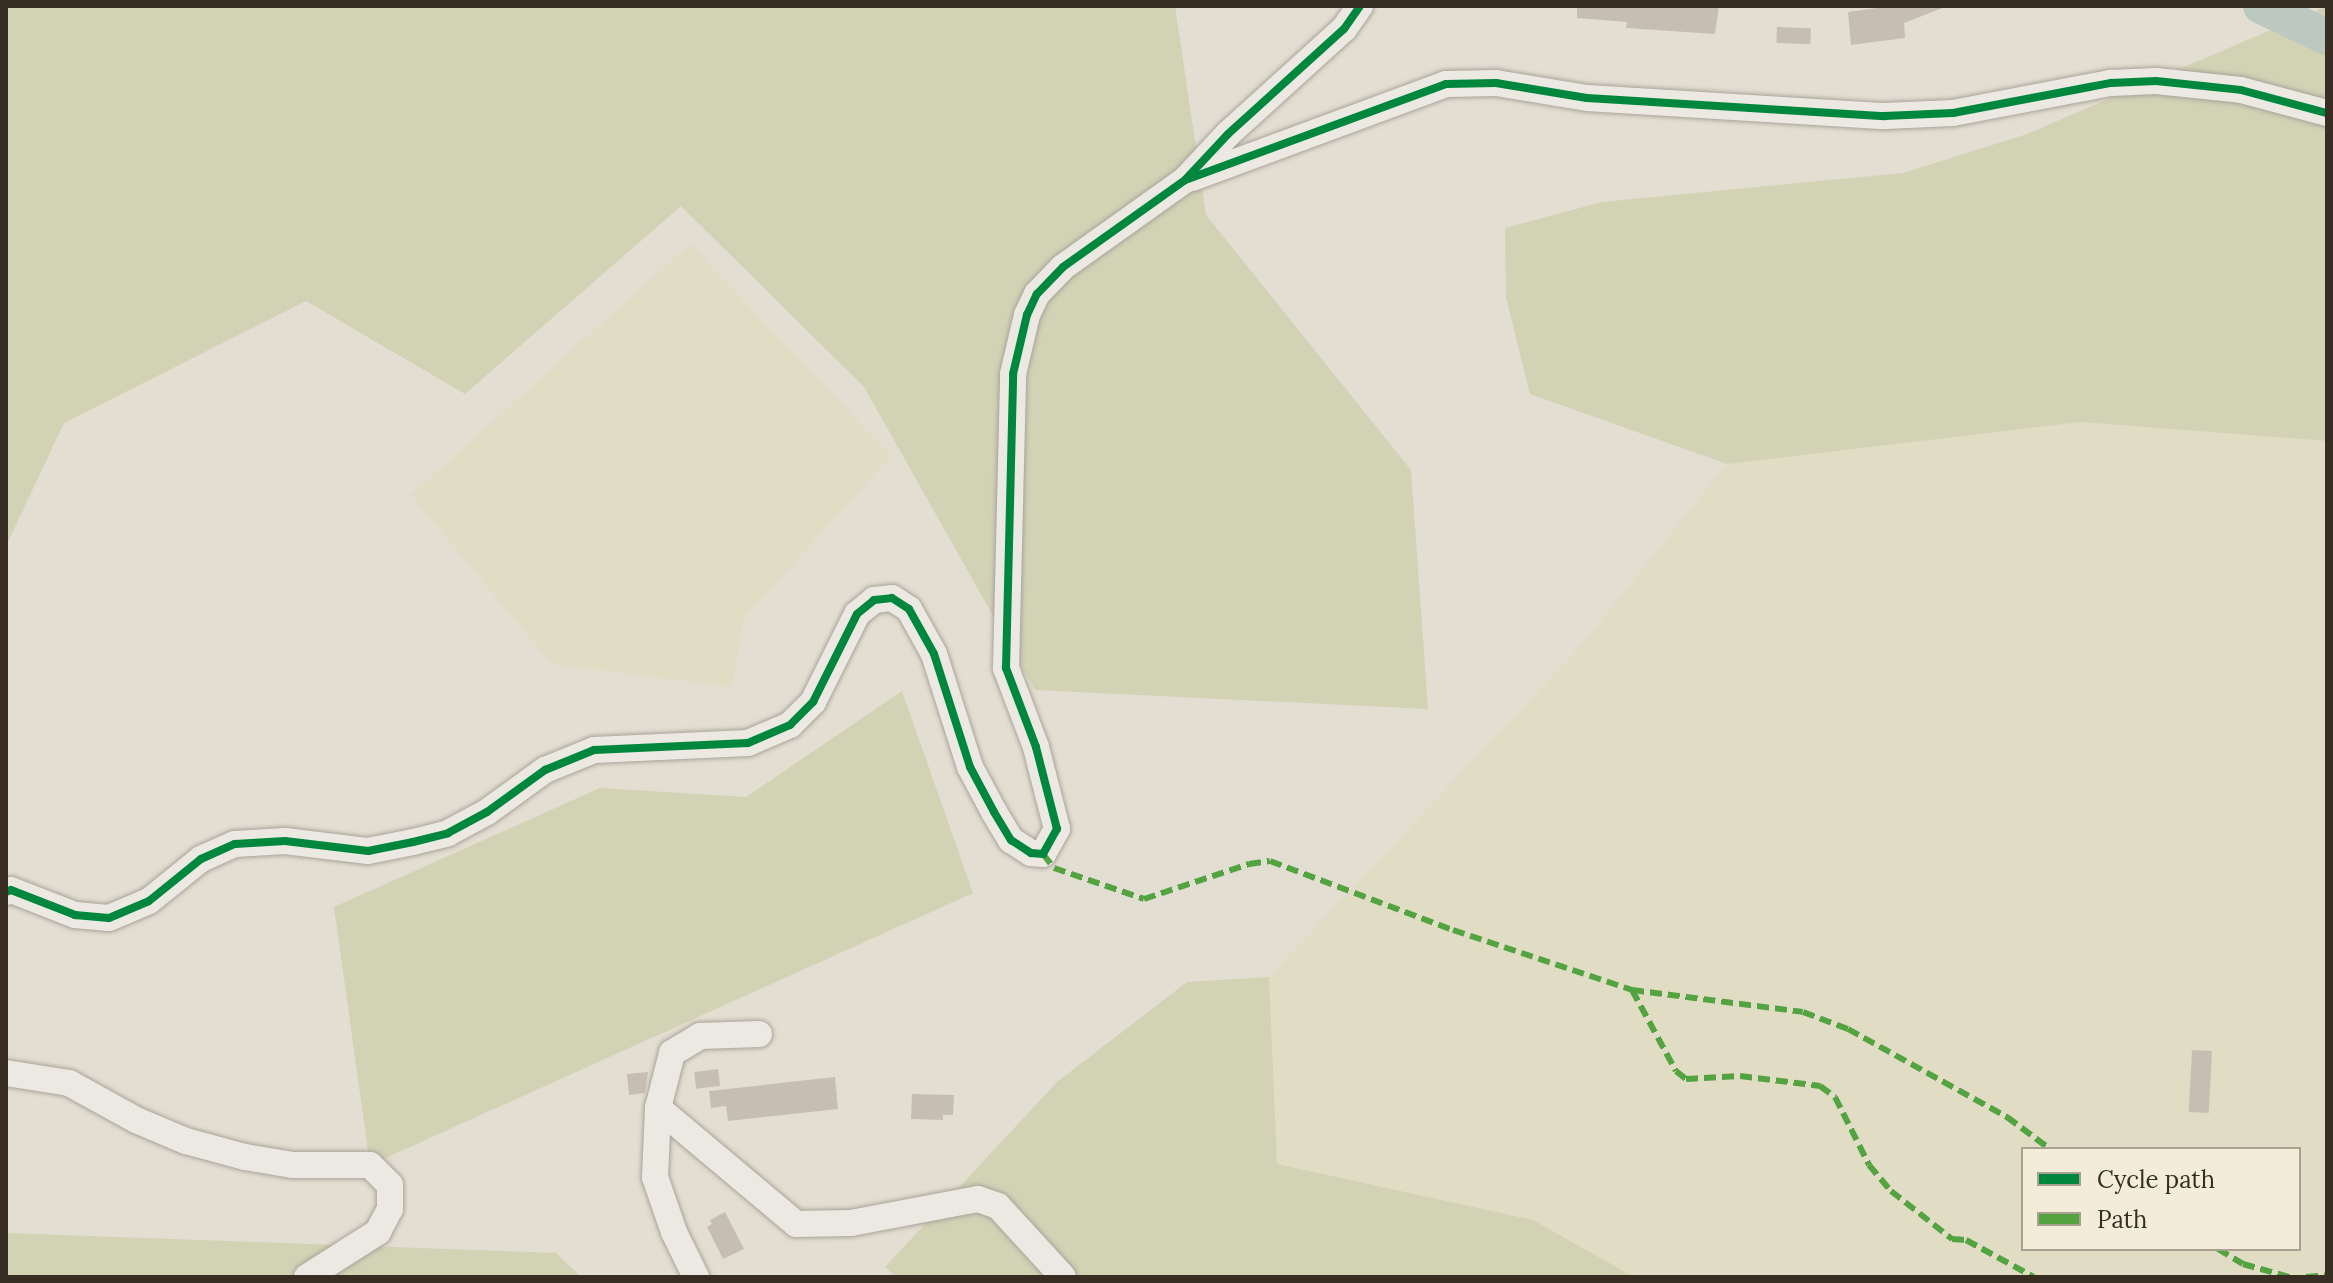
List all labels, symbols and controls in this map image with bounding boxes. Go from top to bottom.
legend [2021,1147,2301,1251]
text: Cycle path [2097,1164,2215,1195]
text: Path [2097,1204,2147,1235]

